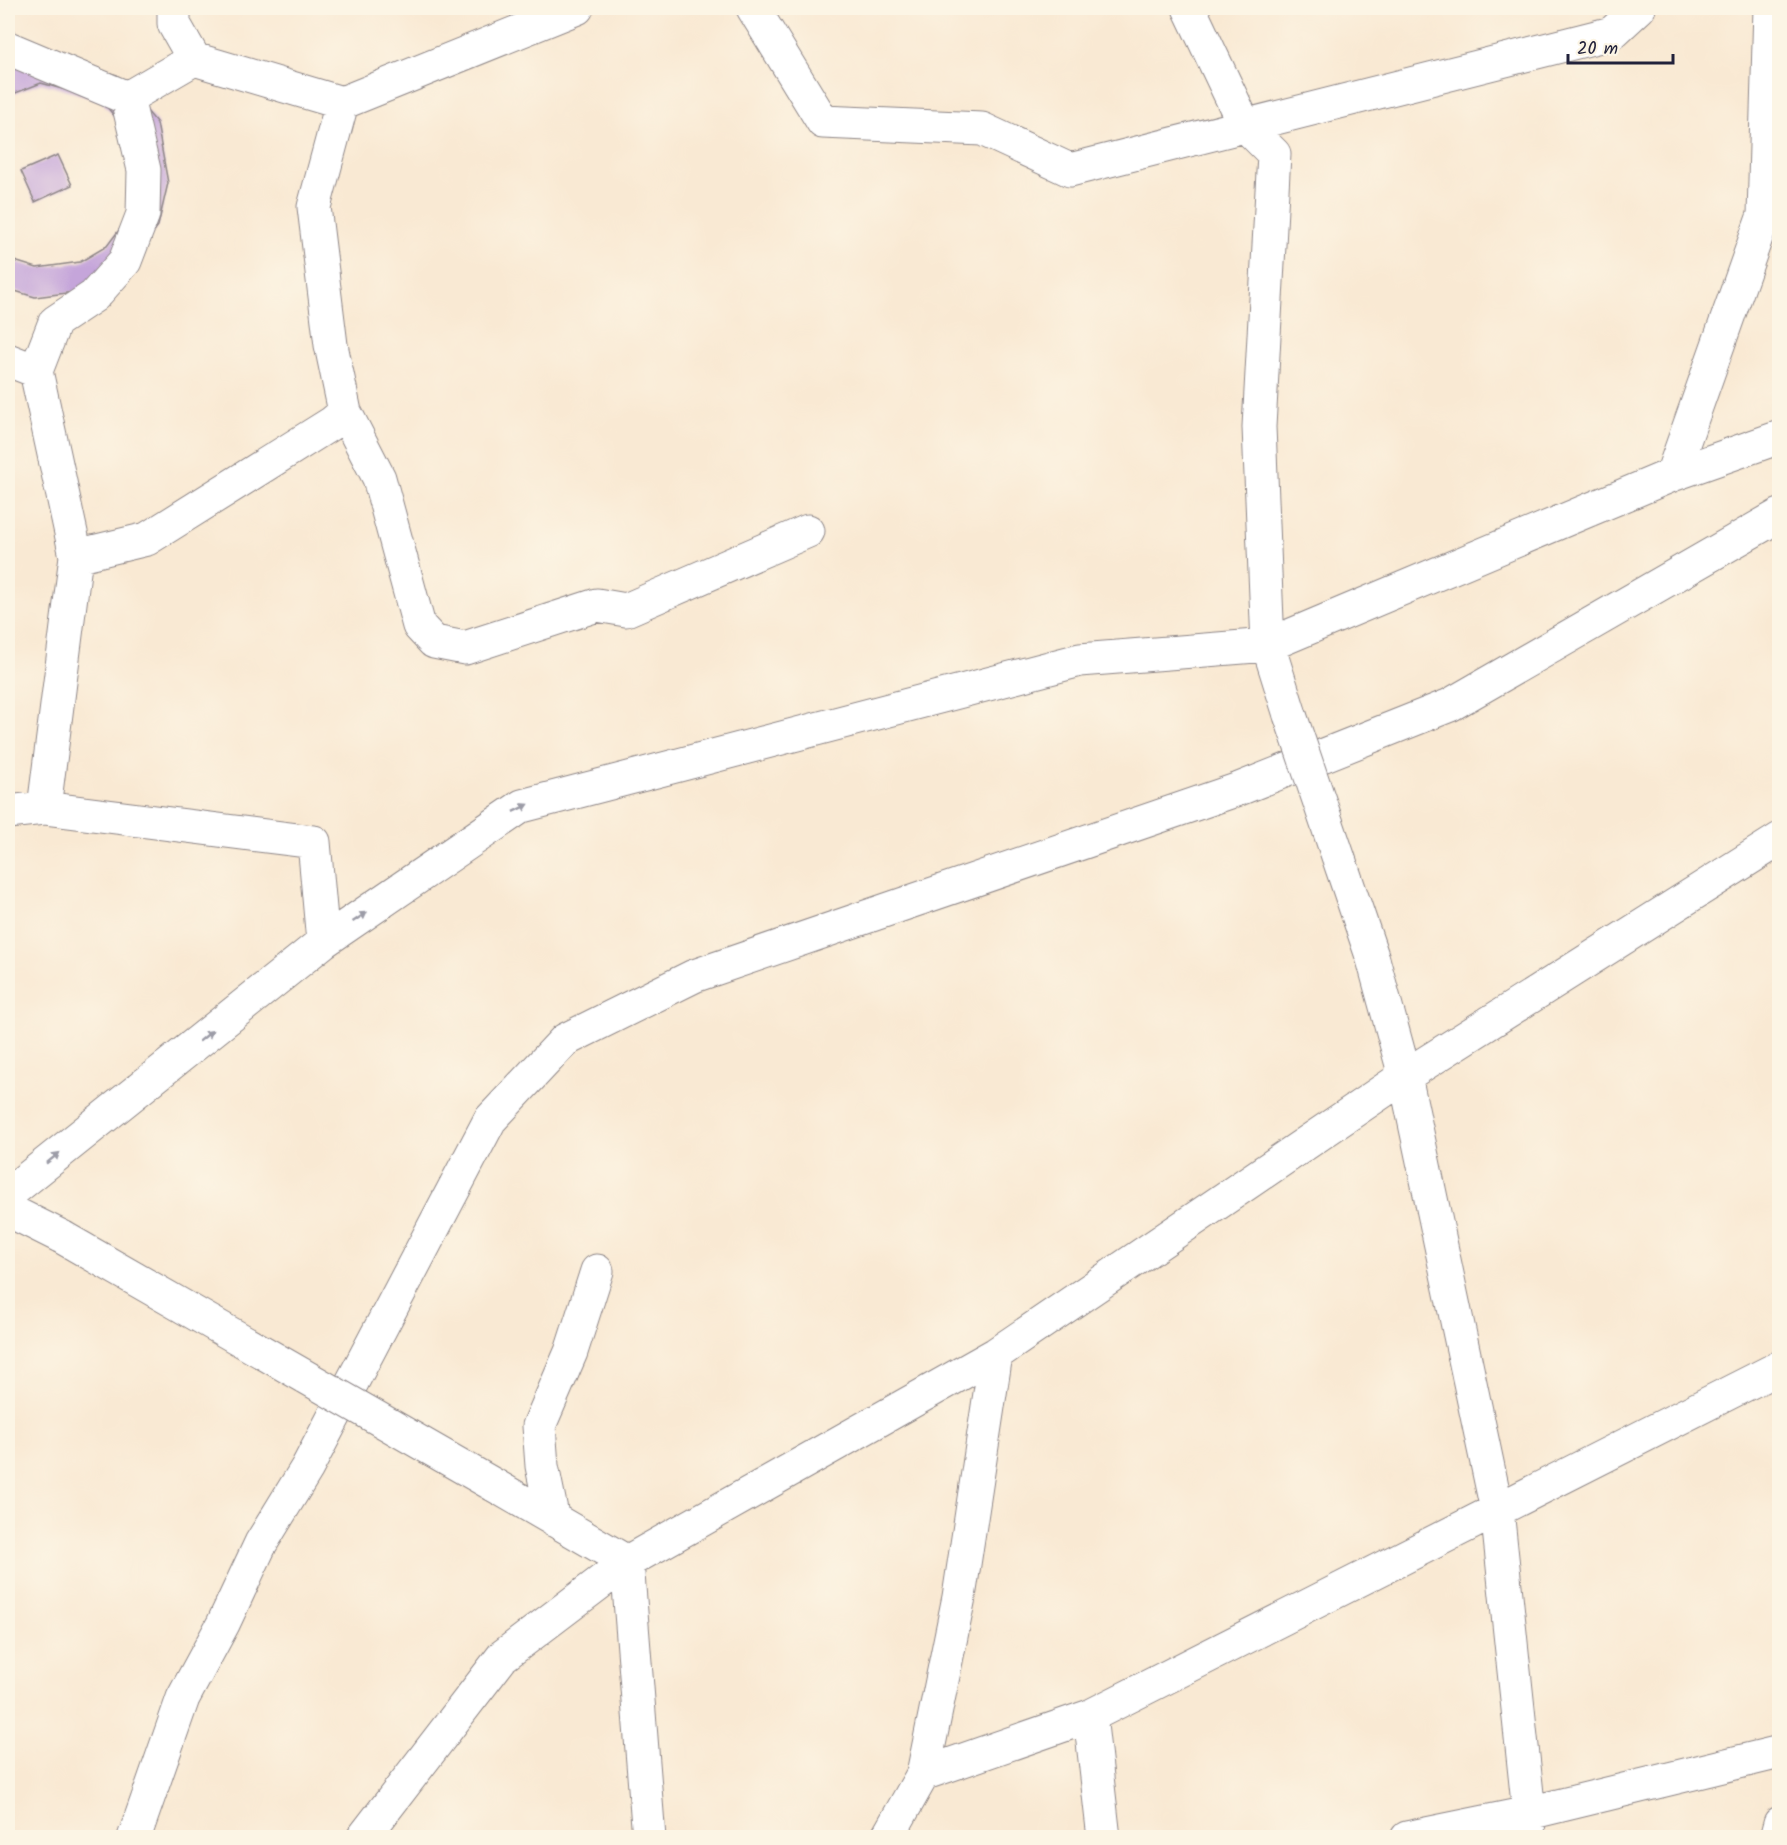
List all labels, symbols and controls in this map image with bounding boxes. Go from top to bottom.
scale bar [1568,27,1673,65]
text: 20 m [1577,35,1618,64]
one-way arrow [513,804,530,813]
one-way arrow [352,912,368,923]
one-way arrow [198,1030,213,1042]
one-way arrow [45,1151,61,1164]

